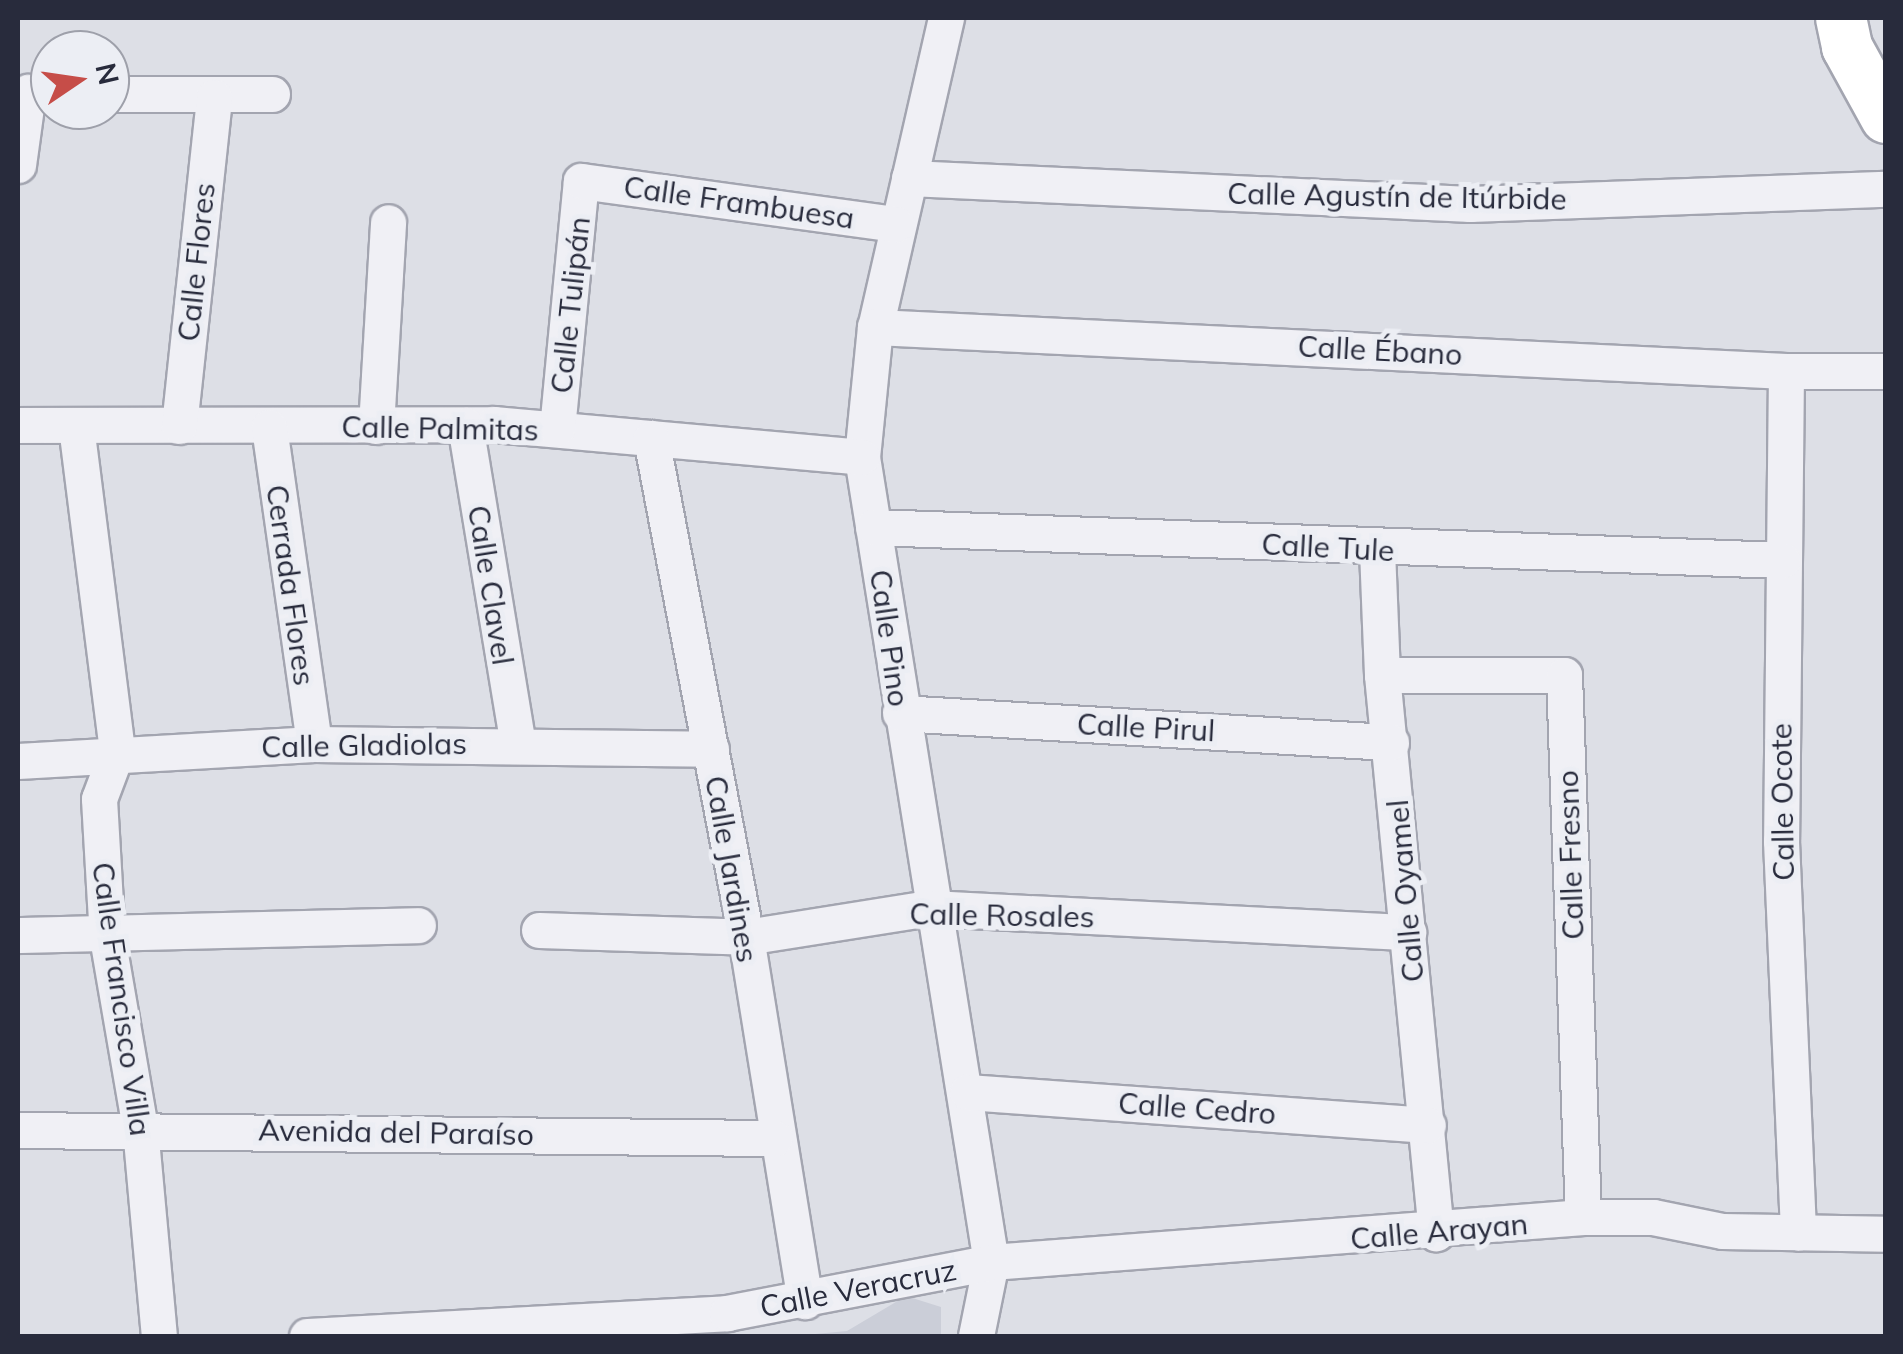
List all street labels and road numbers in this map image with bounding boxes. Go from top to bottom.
street label: Calle Frambuesa [621,168,857,236]
street label: Calle Agustín de Itúrbide [1227,175,1567,217]
street label: Calle Flores [170,181,222,343]
street label: Calle Tulipán [543,215,597,395]
street label: Calle Ébano [1297,328,1463,372]
street label: Calle Palmitas [341,408,539,448]
street label: Cerrada Flores [259,482,323,688]
street label: Calle Clavel [461,503,521,667]
street label: Calle Tule [1261,526,1395,568]
street label: Calle Pino [863,567,917,709]
street label: Calle Pirul [1076,705,1216,749]
street label: Calle Ocote [1763,723,1801,881]
street label: Calle Gladiolas [261,725,467,765]
street label: Calle Fresno [1549,770,1591,940]
street label: Calle Jardines [698,773,766,965]
street label: Calle Oyamel [1379,798,1431,984]
street label: Calle Francisco Villa [85,860,159,1138]
street label: Calle Rosales [909,895,1095,935]
street label: Calle Cedro [1117,1085,1277,1131]
street label: Avenida del Paraíso [258,1112,534,1152]
street label: Calle Arayan [1349,1205,1529,1257]
street label: Calle Veracruz [757,1251,959,1325]

